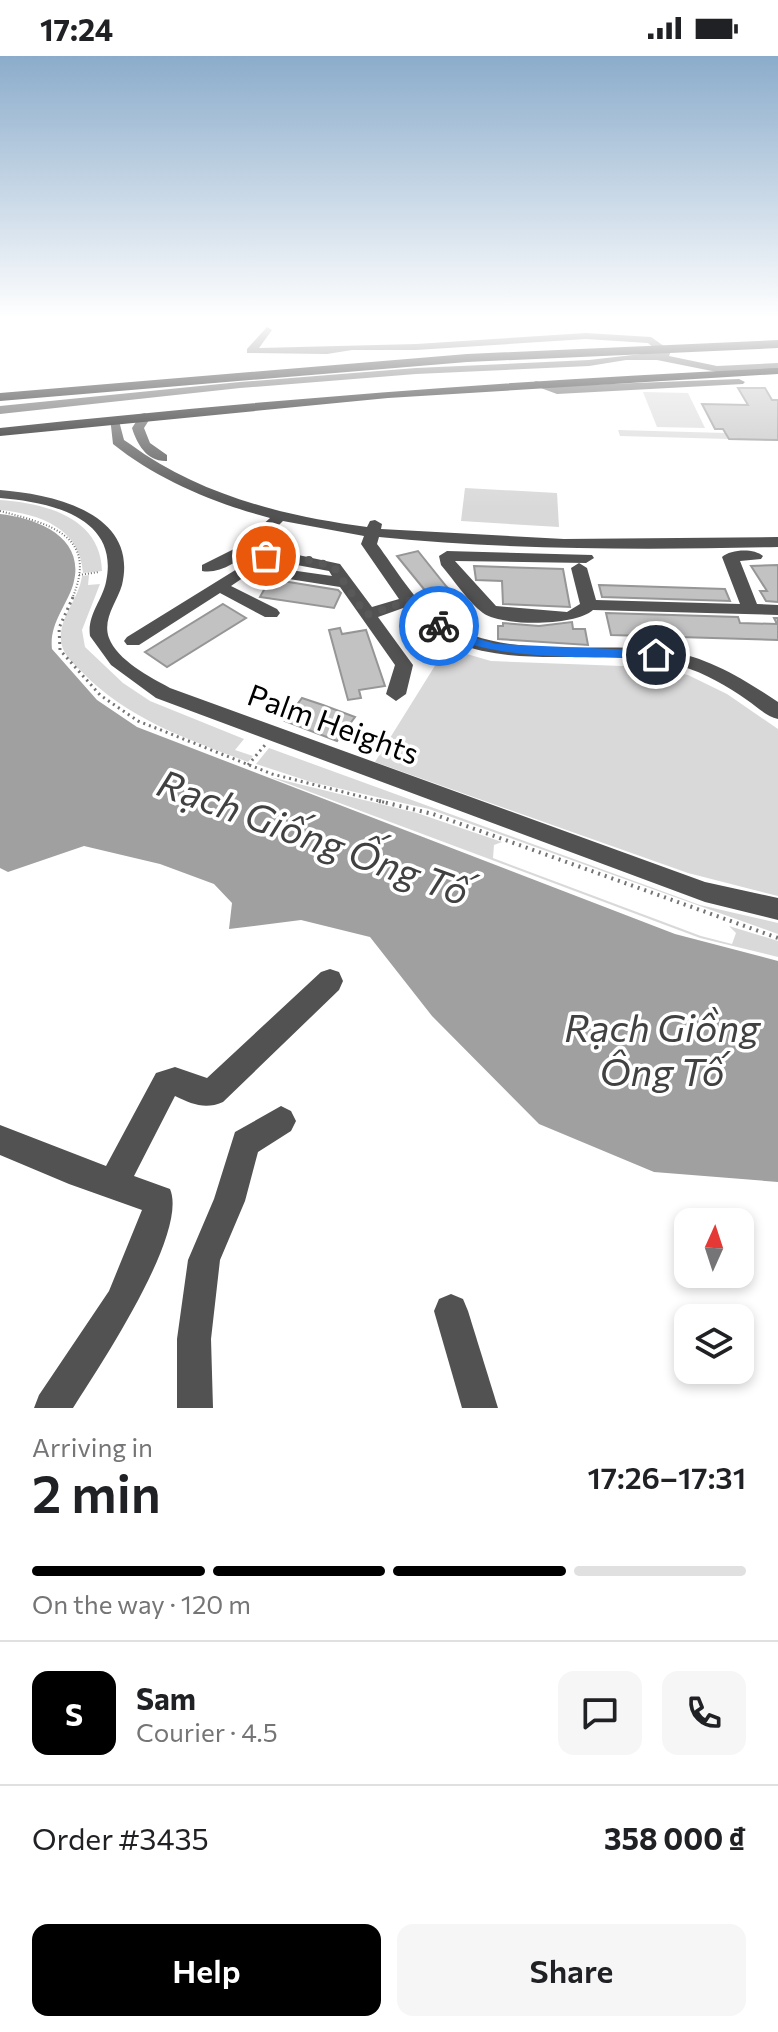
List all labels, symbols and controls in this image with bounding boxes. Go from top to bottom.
text: 17:24 [40,10,113,47]
pin [232,522,300,590]
icon: bag [244,534,288,578]
courier [399,586,479,666]
icon: bike [417,604,461,648]
pin [622,621,690,689]
icon: home [634,633,678,677]
street label: Palm Heights [243,675,425,771]
water label: Rạch Giống Ống Tố [152,755,484,916]
water label: Rạch Giồng Ông Tố [564,1003,761,1094]
north arrow [674,1208,754,1288]
map controls [674,1208,754,1384]
button: layers [674,1304,754,1384]
text: Arriving in [32,1431,153,1462]
text: 17:26–17:31 [587,1458,746,1495]
text: 2 min [32,1460,161,1524]
text: On the way · 120 m [32,1588,251,1619]
button: chat [558,1671,642,1755]
button: phone [662,1671,746,1755]
text: Sam [136,1679,196,1716]
text: S [65,1695,83,1732]
text: Courier · 4.5 [136,1716,278,1747]
text: Order #3435 [32,1819,209,1856]
text: 358 000 ₫ [604,1819,746,1856]
button: Help [32,1924,381,2016]
button: Share [397,1924,746,2016]

